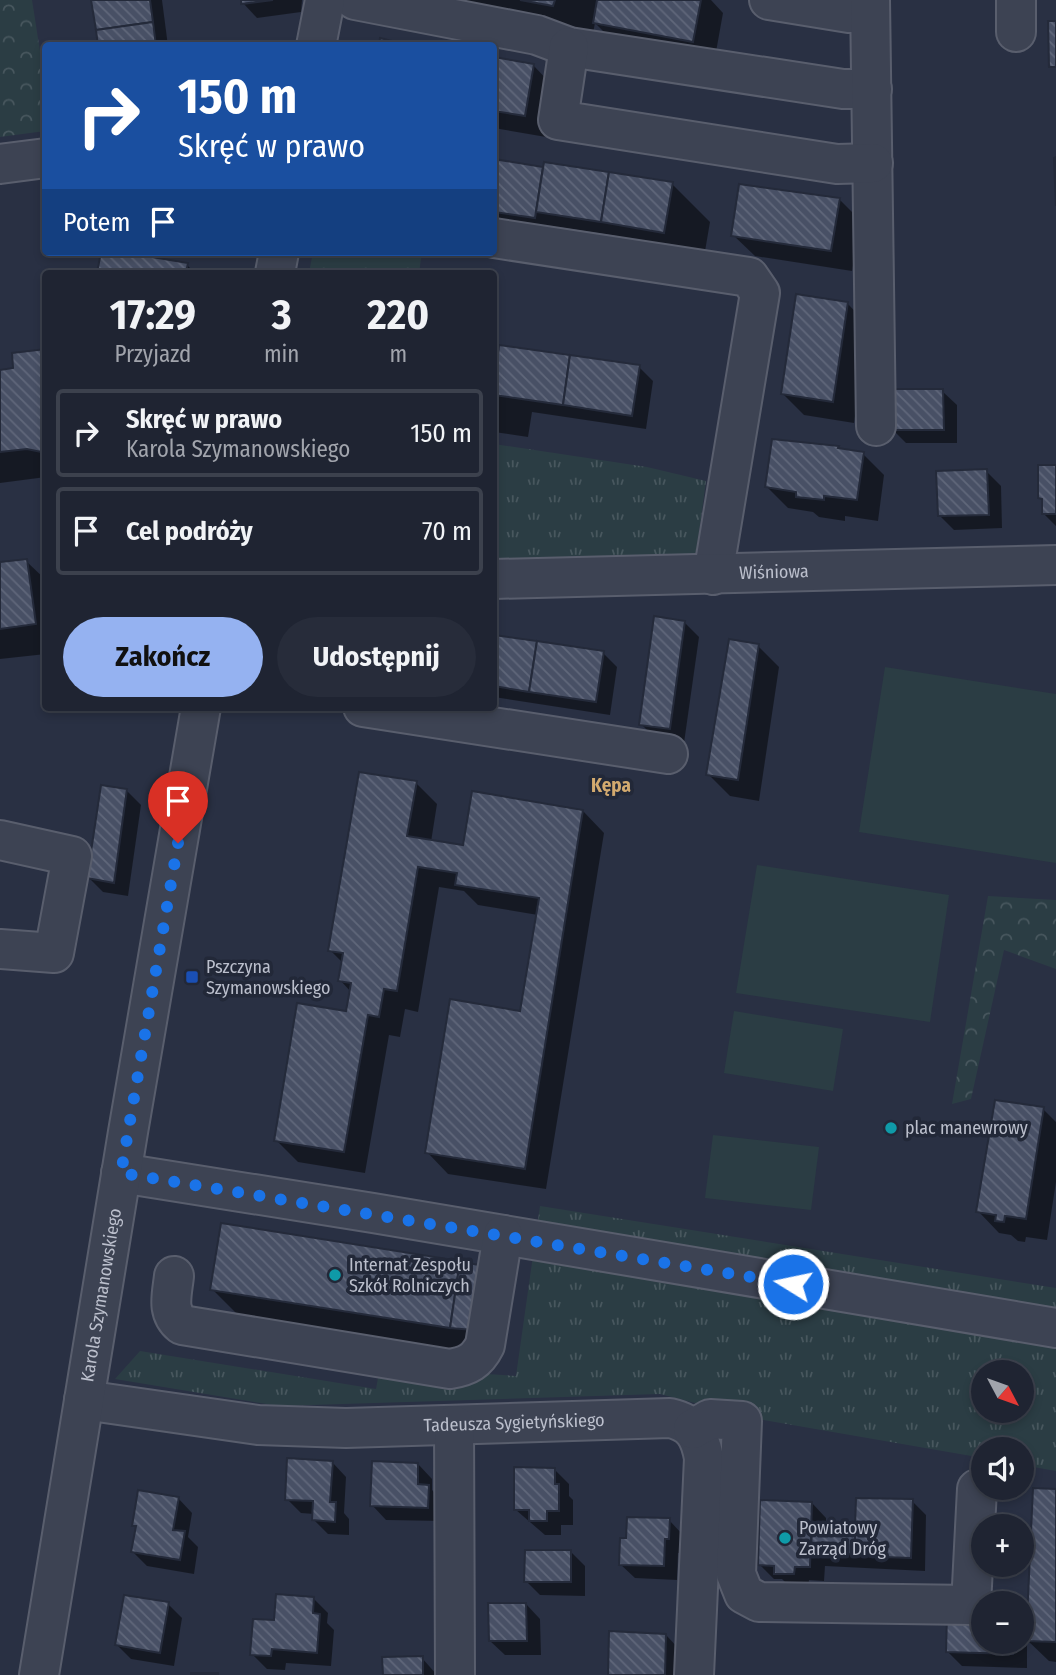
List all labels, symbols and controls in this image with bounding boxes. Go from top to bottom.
text: 150 m [178,67,297,126]
icon: right [63,70,154,161]
text: Skręć w prawo [178,127,365,165]
icon: arrive [144,203,182,241]
text: Potem [63,207,130,238]
text: 17:29 [110,290,196,340]
text: 3 [272,290,292,340]
text: 220 [367,290,429,340]
text: Przyjazd [114,340,191,368]
text: min [264,340,300,368]
text: m [389,340,407,368]
text: Skręć w prawo [126,404,282,435]
icon: right [67,414,105,452]
text: 150 m [410,418,472,449]
text: Karola Szymanowskiego [126,435,350,463]
icon: arrive [67,512,105,550]
text: Cel podróży [126,516,253,547]
text: 70 m [422,516,472,547]
street label: Wiśniowa [739,560,809,584]
button: Zakończ [63,617,263,697]
button: Udostępnij [277,617,476,697]
pin [148,771,208,843]
district label: Kępa [591,774,631,797]
icon: arrive [159,782,197,820]
place label: Pszczyna Szymanowskiego [206,956,330,999]
marker: Pszczyna Szymanowskiego [184,969,200,985]
place label: plac manewrowy [905,1117,1028,1139]
marker: plac manewrowy [883,1120,899,1136]
street label: Karola Szymanowskiego [76,1207,126,1384]
position arrow [756,1247,830,1321]
place label: Internat Zespołu Szkół Rolniczych [349,1254,471,1297]
marker: Internat Zespołu Szkół Rolniczych [327,1267,343,1283]
north arrow [971,1360,1034,1423]
map controls [971,1360,1034,1654]
street label: Tadeusza Sygietyńskiego [423,1409,605,1437]
button: sound [971,1437,1034,1500]
button: + [971,1514,1034,1577]
place label: Powiatowy Zarząd Dróg [799,1517,886,1560]
marker: Powiatowy Zarząd Dróg [777,1530,793,1546]
button: − [971,1591,1034,1654]

